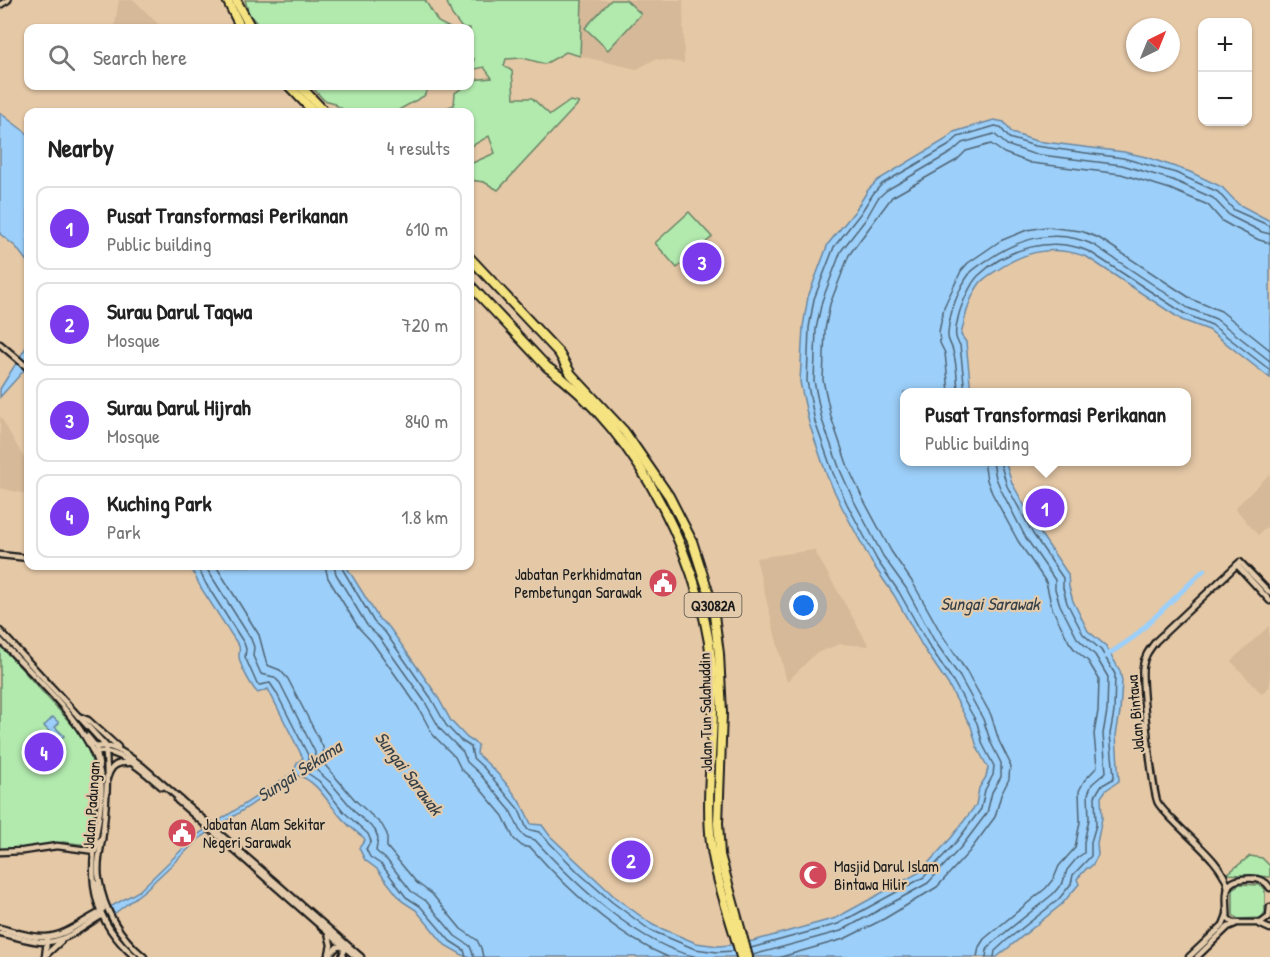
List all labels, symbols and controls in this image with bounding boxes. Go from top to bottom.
north arrow [1126,18,1180,72]
map controls [1198,18,1252,126]
button: + [1198,18,1252,72]
search box [24,24,474,90]
icon: search [45,41,78,74]
text: Search here [93,42,187,72]
button: − [1198,72,1252,126]
text: Nearby [48,130,114,165]
text: 4 results [387,134,450,161]
text: Pusat Transformasi Perikanan [107,200,348,230]
text: 1 [66,215,73,242]
text: 610 m [406,215,448,242]
text: Public building [107,230,211,257]
pin: 3 [682,240,722,284]
text: Surau Darul Taqwa [107,296,252,326]
text: 2 [65,311,74,338]
text: 720 m [402,311,448,338]
text: Mosque [107,326,160,353]
popup [900,388,1191,466]
text: Surau Darul Hijrah [107,392,251,422]
text: Pusat Transformasi Perikanan [925,399,1166,429]
text: 3 [65,407,74,434]
text: 840 m [405,407,448,434]
text: Mosque [107,422,160,449]
text: Public building [925,429,1029,456]
pin: 1 [1026,486,1064,530]
text: Kuching Park [107,488,212,518]
text: 4 [66,503,73,530]
text: 1.8 km [401,503,448,530]
text: Park [107,518,140,545]
place label: Jabatan Perkhidmatan Pembetungan Sarawak [514,563,642,603]
public building icon: Jabatan Perkhidmatan Pembetungan Sarawak [647,567,679,599]
your location [789,591,818,620]
water label: Sungai Sarawak [941,591,1041,616]
road number: Q3082A [684,593,742,617]
street label: Jalan Tun Salahuddin [693,652,717,772]
street label: Jalan Bintawa [1121,674,1149,754]
water label: Sungai Sarawak [369,726,450,821]
pin: 4 [24,730,63,774]
water label: Sungai Sekama [252,733,348,808]
street label: Jalan Padungan [77,760,105,850]
place label: Jabatan Alam Sekitar Negeri Sarawak [203,813,326,853]
public building icon: Jabatan Alam Sekitar Negeri Sarawak [166,817,198,849]
pin: 2 [612,838,650,882]
place label: Masjid Darul Islam Bintawa Hilir [834,855,939,895]
mosque icon: Masjid Darul Islam Bintawa Hilir [797,859,829,891]

